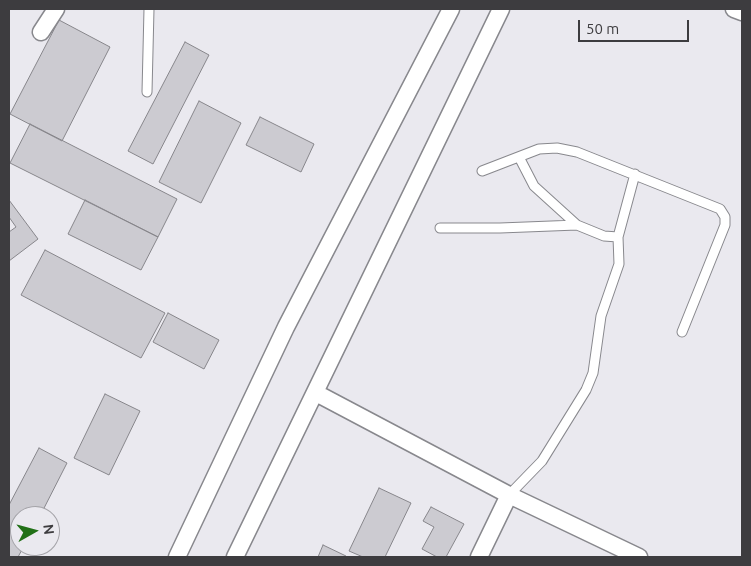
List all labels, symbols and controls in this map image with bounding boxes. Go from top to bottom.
scale bar [581,10,692,42]
text: 50 m [586,20,619,37]
north arrow [10,506,60,556]
text: N [40,523,57,535]

